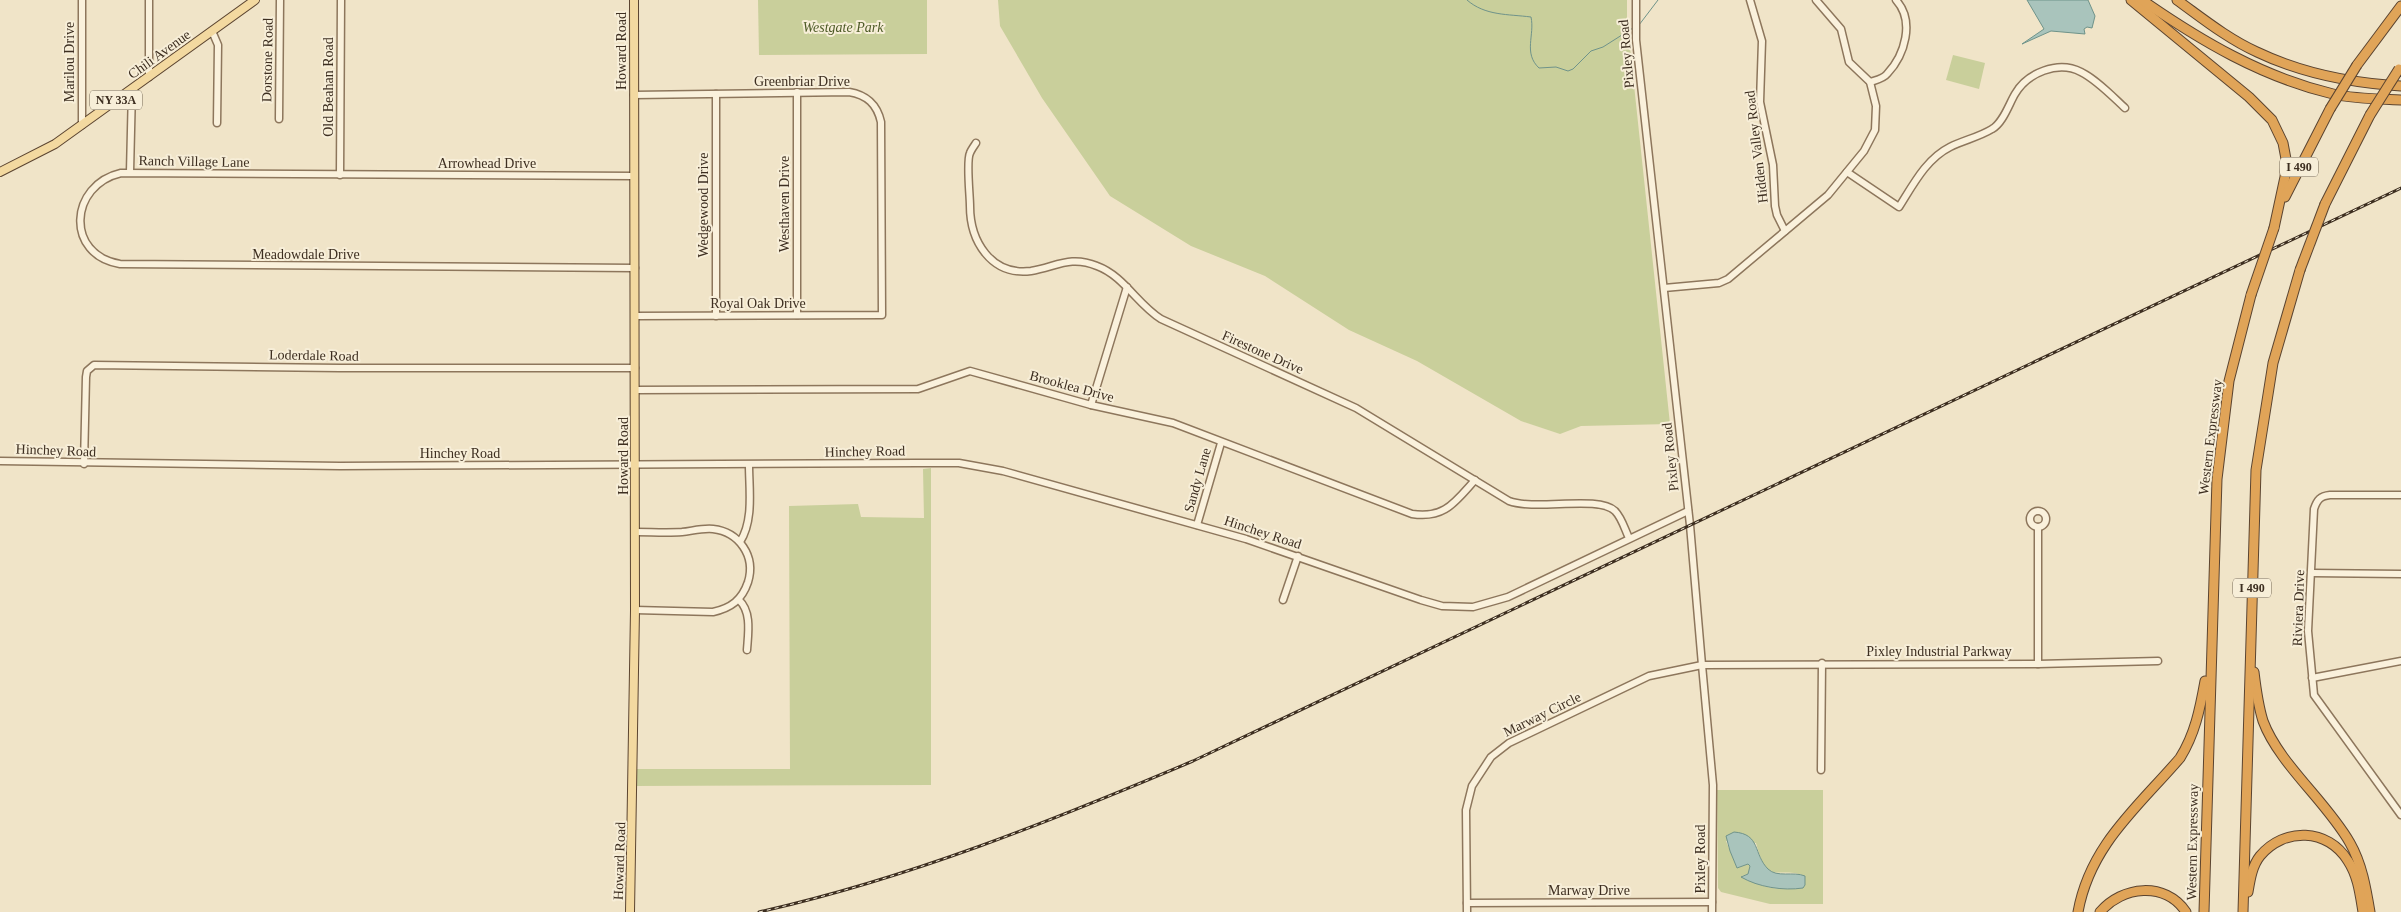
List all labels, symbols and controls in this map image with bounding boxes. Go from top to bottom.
street label: Howard Road [614,12,629,90]
street label: Dorstone Road [259,18,276,102]
street label: Pixley Road [1616,19,1637,89]
park label: Westgate Park [803,20,884,35]
street label: Marilou Drive [62,22,77,102]
street label: Chili Avenue [125,27,193,82]
street label: Old Beahan Road [321,37,336,137]
street label: Greenbriar Drive [754,74,850,89]
road number: NY 33A [90,90,142,110]
street label: Hidden Valley Road [1742,90,1771,204]
street label: Wedgewood Drive [696,152,711,258]
street label: Ranch Village Lane [138,153,250,170]
street label: Arrowhead Drive [438,156,536,171]
street label: Westhaven Drive [777,156,792,252]
road number: I 490 [2280,158,2318,176]
street label: Meadowdale Drive [252,247,360,262]
street label: Royal Oak Drive [710,296,806,311]
street label: Firestone Drive [1220,328,1306,377]
street label: Loderdale Road [269,347,359,364]
street label: Brooklea Drive [1028,368,1116,405]
street label: Western Expressway [2196,378,2225,496]
street label: Howard Road [616,417,631,495]
street label: Pixley Road [1659,422,1682,492]
street label: Hinchey Road [16,442,96,459]
street label: Hinchey Road [825,443,905,460]
street label: Hinchey Road [420,446,500,461]
street label: Sandy Lane [1181,446,1214,514]
street label: Hinchey Road [1222,513,1303,552]
street label: Riviera Drive [2290,569,2307,647]
road number: I 490 [2233,578,2271,598]
street label: Pixley Industrial Parkway [1866,644,2012,659]
street label: Marway Circle [1501,689,1583,740]
street label: Western Expressway [2184,784,2201,900]
street label: Howard Road [611,822,628,900]
street label: Pixley Road [1693,825,1708,893]
street label: Marway Drive [1548,883,1630,898]

